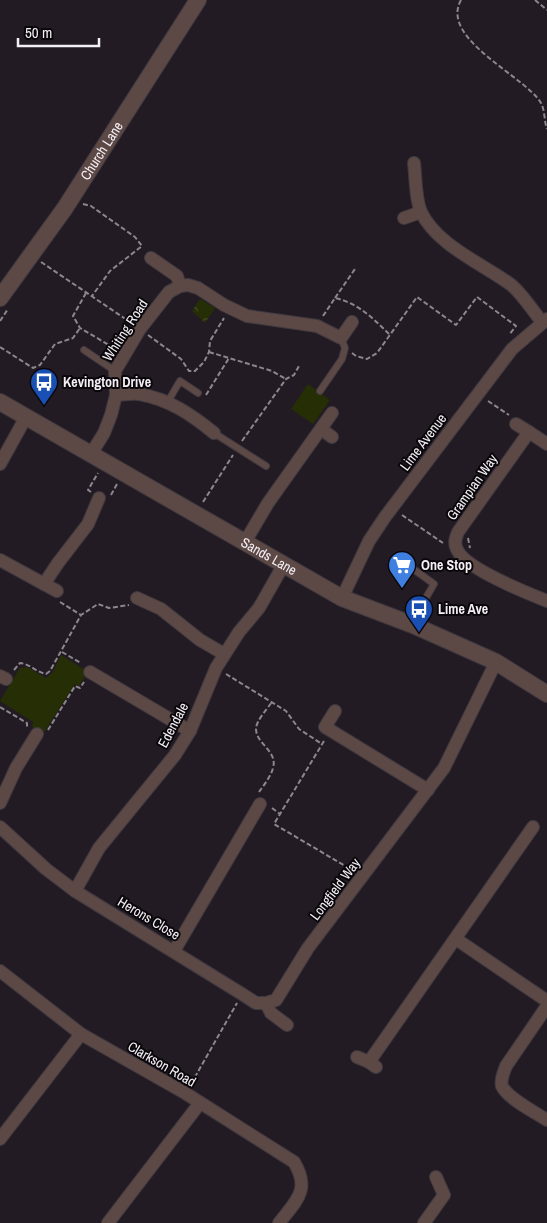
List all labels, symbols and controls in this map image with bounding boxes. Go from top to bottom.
scale bar [18,15,99,47]
text: 50 m [25,22,52,43]
street label: Church Lane [76,118,127,183]
street label: Whiting Road [98,296,152,364]
bus stop icon: Kevington Drive [29,367,59,406]
place label: Kevington Drive [63,373,151,391]
street label: Lime Avenue [396,410,450,474]
street label: Grampian Way [443,450,502,524]
street label: Sands Lane [238,533,300,579]
supermarket icon: One Stop [387,550,417,589]
place label: One Stop [421,556,472,574]
bus stop icon: Lime Ave [404,594,434,633]
place label: Lime Ave [438,600,488,618]
street label: Edendale [154,699,192,751]
street label: Longfield Way [306,854,364,924]
street label: Herons Close [115,892,183,944]
street label: Clarkson Road [125,1037,199,1091]

